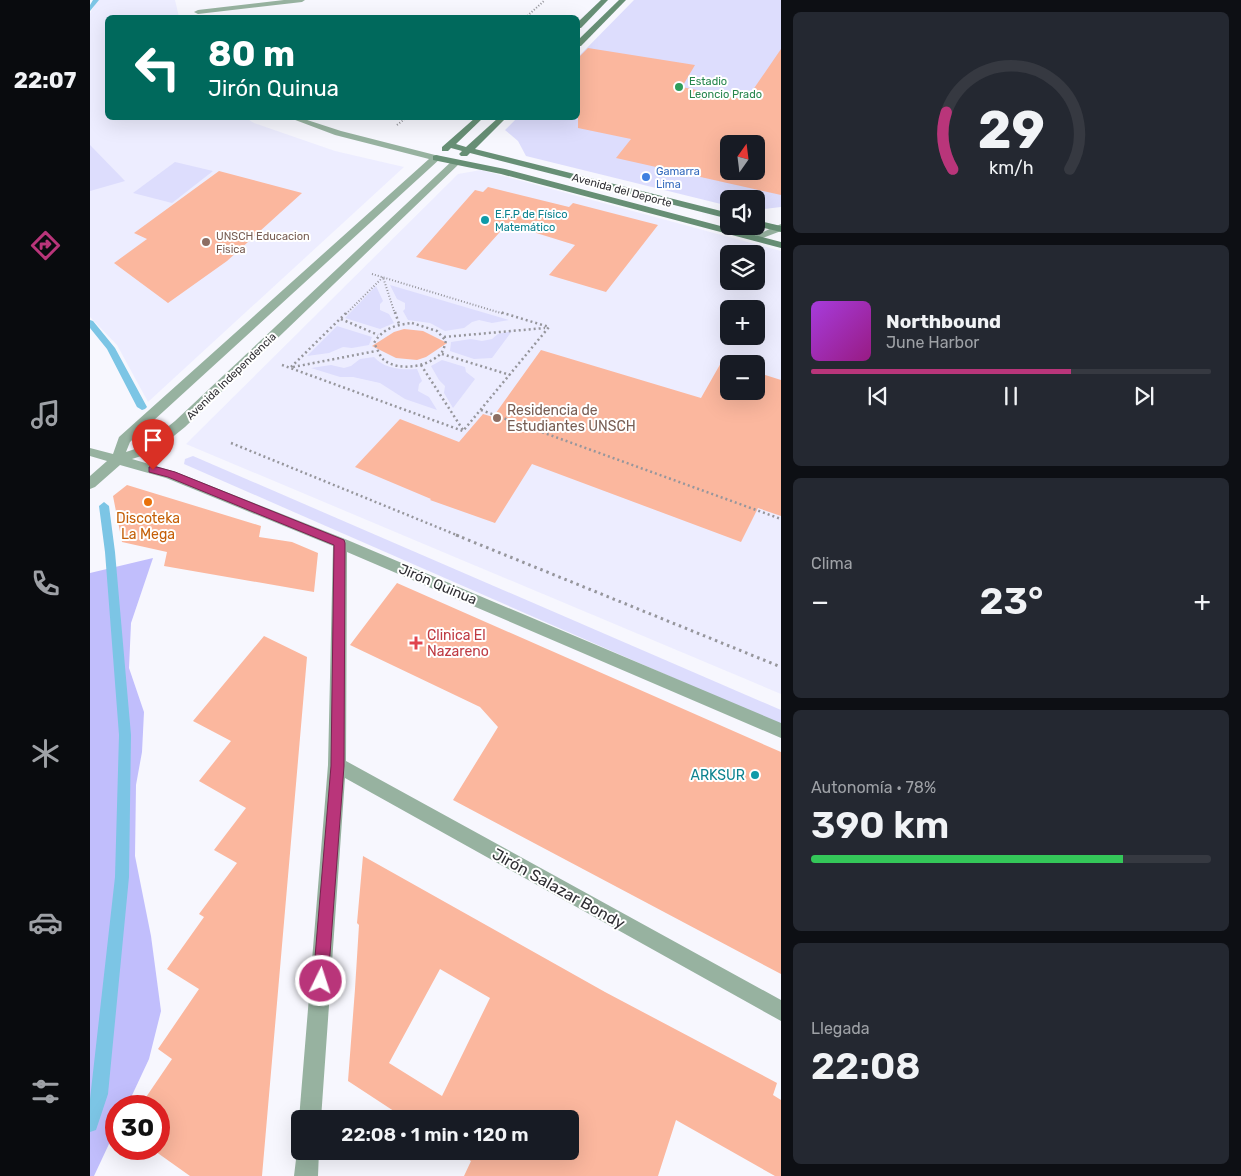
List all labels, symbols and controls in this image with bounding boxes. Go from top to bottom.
text: 80 m [208,33,295,75]
icon: left [125,35,190,100]
text: 22:07 [14,67,76,94]
text: Jirón Quinua [208,75,339,102]
place label: Estadio Leoncio Prado [689,75,762,101]
marker: Estadio Leoncio Prado [673,81,685,93]
text: 29 [977,99,1045,161]
north arrow [720,135,765,180]
map controls [720,135,765,400]
text: km/h [989,157,1033,178]
place label: Gamarra Lima [656,165,700,191]
street label: Avenida del Deporte [570,171,673,210]
marker: Gamarra Lima [640,171,652,183]
button: sound [720,190,765,235]
place label: E.F.P de Físico Matemático [495,208,568,234]
marker: E.F.P de Físico Matemático [479,214,491,226]
icon: directions [28,228,63,263]
place label: UNSCH Educacion Fisica [216,230,310,256]
marker: UNSCH Educacion Fisica [200,236,212,248]
button: layers [720,245,765,290]
button: + [720,300,765,345]
text: Northbound [886,310,1001,333]
street label: Avenida Independencia [184,330,279,423]
text: June Harbor [886,333,979,352]
button: − [720,355,765,400]
icon: previous [864,382,892,410]
icon: pause [997,382,1025,410]
icon: next [1130,382,1158,410]
icon: music [28,397,63,432]
place label: Residencia de Estudiantes UNSCH [507,402,636,435]
marker: Residencia de Estudiantes UNSCH [491,412,503,424]
pin [132,419,174,470]
icon: arrive [139,426,167,454]
marker: Discoteka La Mega [142,496,154,508]
place label: Discoteka La Mega [116,510,180,543]
text: Clima [811,554,852,573]
street label: Jirón Quinua [396,560,479,609]
icon: phone [28,566,63,601]
text: 23° [979,578,1043,624]
text: − [811,585,829,618]
text: + [1194,585,1211,618]
place label: Clinica El Nazareno [427,627,489,660]
marker: Clinica El Nazareno [409,636,423,650]
icon: climate [28,736,63,771]
place label: ARKSUR [691,767,745,784]
marker: ARKSUR [749,769,761,781]
text: Autonomía · 78% [811,778,936,797]
text: 390 km [811,802,949,848]
street label: Jirón Salazar Bondy [489,844,629,933]
icon: car [28,905,63,940]
position arrow [294,954,346,1006]
text: Llegada [811,1019,870,1038]
text: 22:08 [811,1043,921,1089]
icon: filters [28,1074,63,1109]
speed limit sign: 30 [105,1095,170,1160]
text: 22:08 · 1 min · 120 m [341,1123,529,1146]

